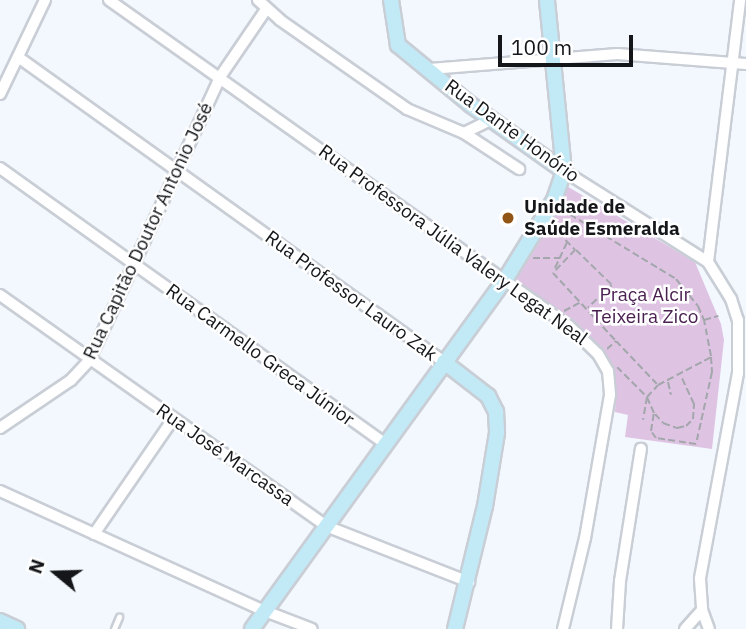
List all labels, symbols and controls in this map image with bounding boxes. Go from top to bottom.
scale bar [501,21,636,65]
text: 100 m [511,33,572,61]
street label: Rua Dante Honório [440,75,584,187]
street label: Rua Capitão Doutor Antonio José [78,99,218,363]
street label: Rua Professora Júlia Valery Legat Neal [314,140,592,350]
place label: Unidade de Saúde Esmeralda [524,196,680,240]
marker: Unidade de Saúde Esmeralda [498,208,518,228]
street label: Rua Professor Lauro Zak [261,226,441,366]
street label: Rua Carmello Greca Júnior [161,279,359,431]
park label: Praça Alcir Teixeira Zico [592,284,698,328]
street label: Rua José Marcassa [152,399,298,511]
north arrow [21,538,91,608]
text: N [23,556,50,577]

